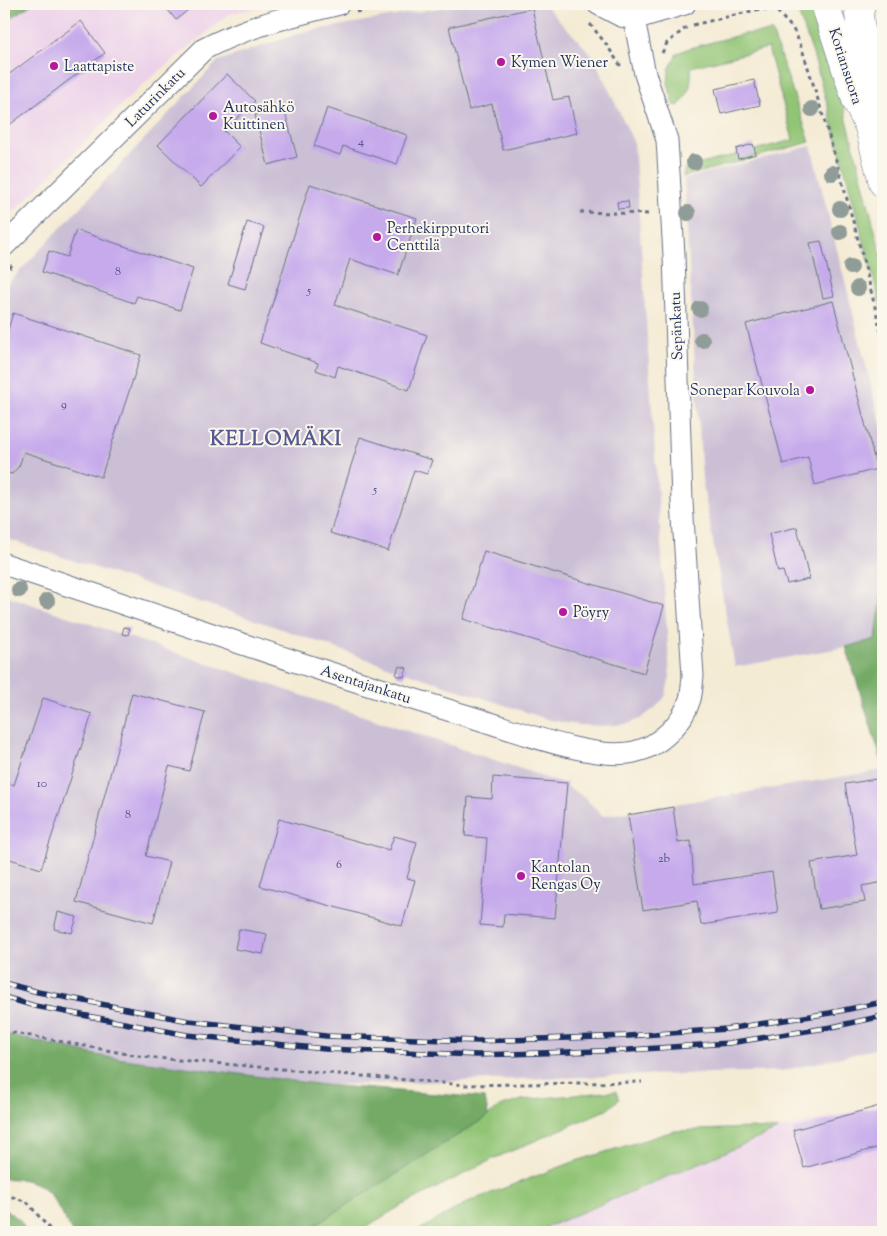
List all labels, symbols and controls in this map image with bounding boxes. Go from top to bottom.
street label: Koriansuora [822,25,867,108]
place label: Kymen Wiener [511,53,608,74]
marker: Kymen Wiener [495,56,507,68]
place label: Laattapiste [64,57,134,78]
marker: Laattapiste [48,60,60,72]
street label: Laturinkatu [121,63,191,133]
place label: Autosähkö Kuittinen [223,98,294,136]
marker: Autosähkö Kuittinen [207,110,219,122]
house number: 4 [358,133,364,151]
place label: Perhekirpputori Centtilä [387,219,489,257]
marker: Perhekirpputori Centtilä [371,231,383,243]
house number: 8 [115,263,121,281]
house number: 5 [306,282,311,300]
street label: Sepänkatu [666,291,689,361]
place label: Sonepar Kouvola [690,381,800,402]
marker: Sonepar Kouvola [804,384,816,396]
house number: 9 [61,396,67,414]
district label: KELLOMÄKI [210,425,342,455]
house number: 5 [372,481,377,499]
place label: Pöyry [573,603,610,624]
marker: Pöyry [557,606,569,618]
street label: Asentajankatu [317,661,414,710]
house number: 10 [37,775,47,793]
house number: 8 [125,806,131,824]
house number: 2b [658,850,670,868]
house number: 6 [336,856,342,874]
place label: Kantolan Rengas Oy [531,858,601,896]
marker: Kantolan Rengas Oy [515,870,527,882]

